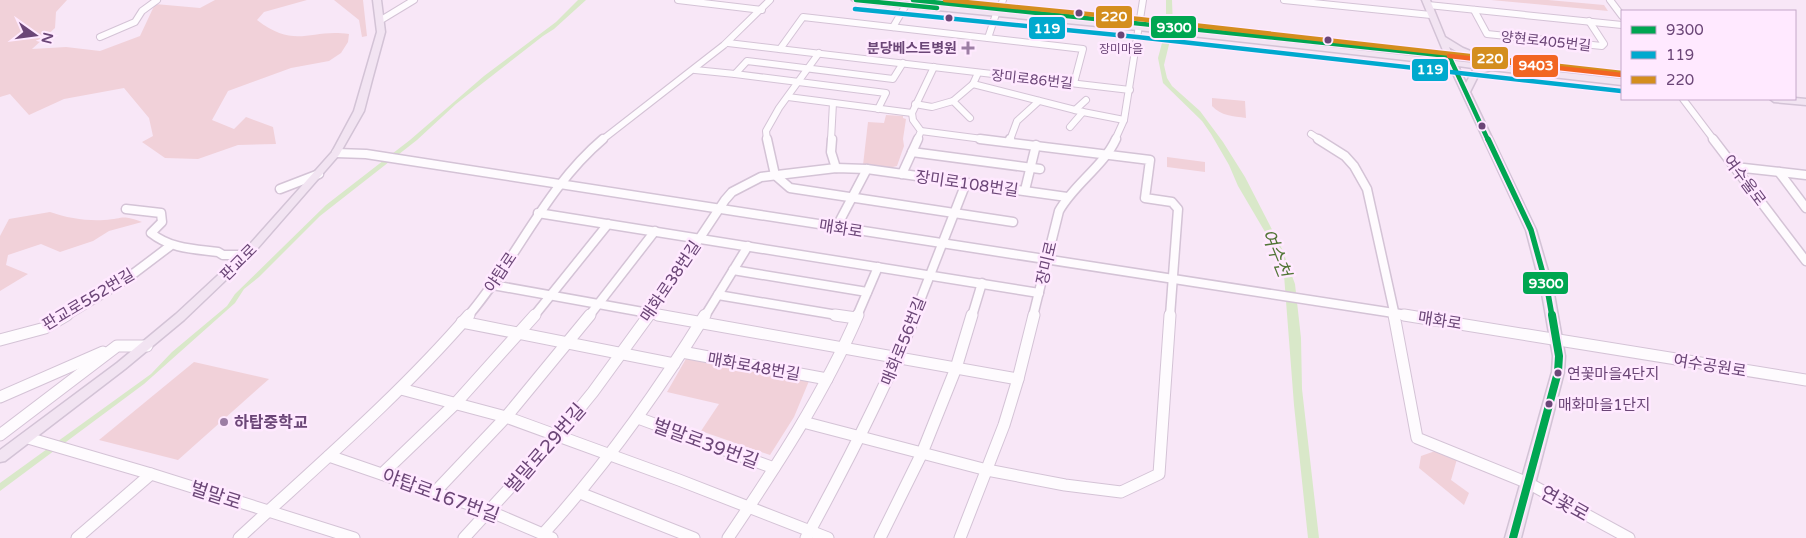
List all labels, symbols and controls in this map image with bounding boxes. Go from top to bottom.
line badge: 220 [1095,5,1133,29]
unlabelled marker [1074,8,1084,18]
text: 220 [1101,8,1127,25]
north arrow [10,10,60,60]
legend [1621,10,1796,100]
unlabelled marker [944,13,954,23]
line badge: 9300 [1150,15,1197,39]
line badge: 119 [1028,16,1066,40]
text: 9300 [1156,19,1192,36]
text: 119 [1034,20,1060,37]
text: 9300 [1666,21,1704,39]
street label: 양현로405번길 [1500,28,1592,55]
marker: 장미마을 [1116,30,1126,40]
text: N [38,31,57,46]
unlabelled marker [1323,35,1333,45]
place label: 분당베스트병원 [867,40,957,57]
marker: 분당베스트병원 [961,41,975,55]
place label: 장미마을 [1099,42,1143,56]
line badge: 220 [1471,46,1509,70]
text: 119 [1666,46,1694,64]
text: 220 [1477,50,1503,67]
line badge: 9403 [1512,54,1559,78]
text: 9403 [1518,57,1554,74]
line badge: 119 [1411,58,1449,82]
text: 119 [1417,61,1443,78]
street label: 장미로86번길 [990,67,1074,92]
text: 220 [1666,71,1694,89]
unlabelled marker [1477,121,1487,131]
street label: 여수울로 [1718,151,1770,210]
street label: 장미로108번길 [914,167,1020,201]
street label: 매화로 [817,216,864,242]
water label: 여수천 [1256,226,1296,282]
street label: 매화로38번길 [636,237,705,326]
street label: 장미로 [1032,239,1062,287]
street label: 판교로 [216,240,262,285]
street label: 야탑로 [480,248,522,296]
street label: 판교로552번길 [39,265,138,335]
line badge: 9300 [1522,271,1569,295]
text: 9300 [1528,275,1564,292]
street label: 매화로56번길 [877,294,931,389]
street label: 매화로 [1416,308,1463,334]
street label: 매화로48번길 [706,349,802,385]
street label: 여수공원로 [1672,350,1748,382]
place label: 연꽃마을4단지 [1567,365,1659,383]
marker: 연꽃마을4단지 [1553,368,1563,378]
place label: 매화마을1단지 [1558,396,1650,414]
street label: 벌말로29번길 [501,399,591,498]
marker: 매화마을1단지 [1544,399,1554,409]
place label: 하탑중학교 [234,413,308,433]
street label: 벌말로39번길 [650,415,762,473]
marker: 하탑중학교 [218,416,230,428]
street label: 야탑로167번길 [379,465,502,527]
street label: 벌말로 [187,477,244,515]
street label: 연꽃로 [1536,482,1593,526]

